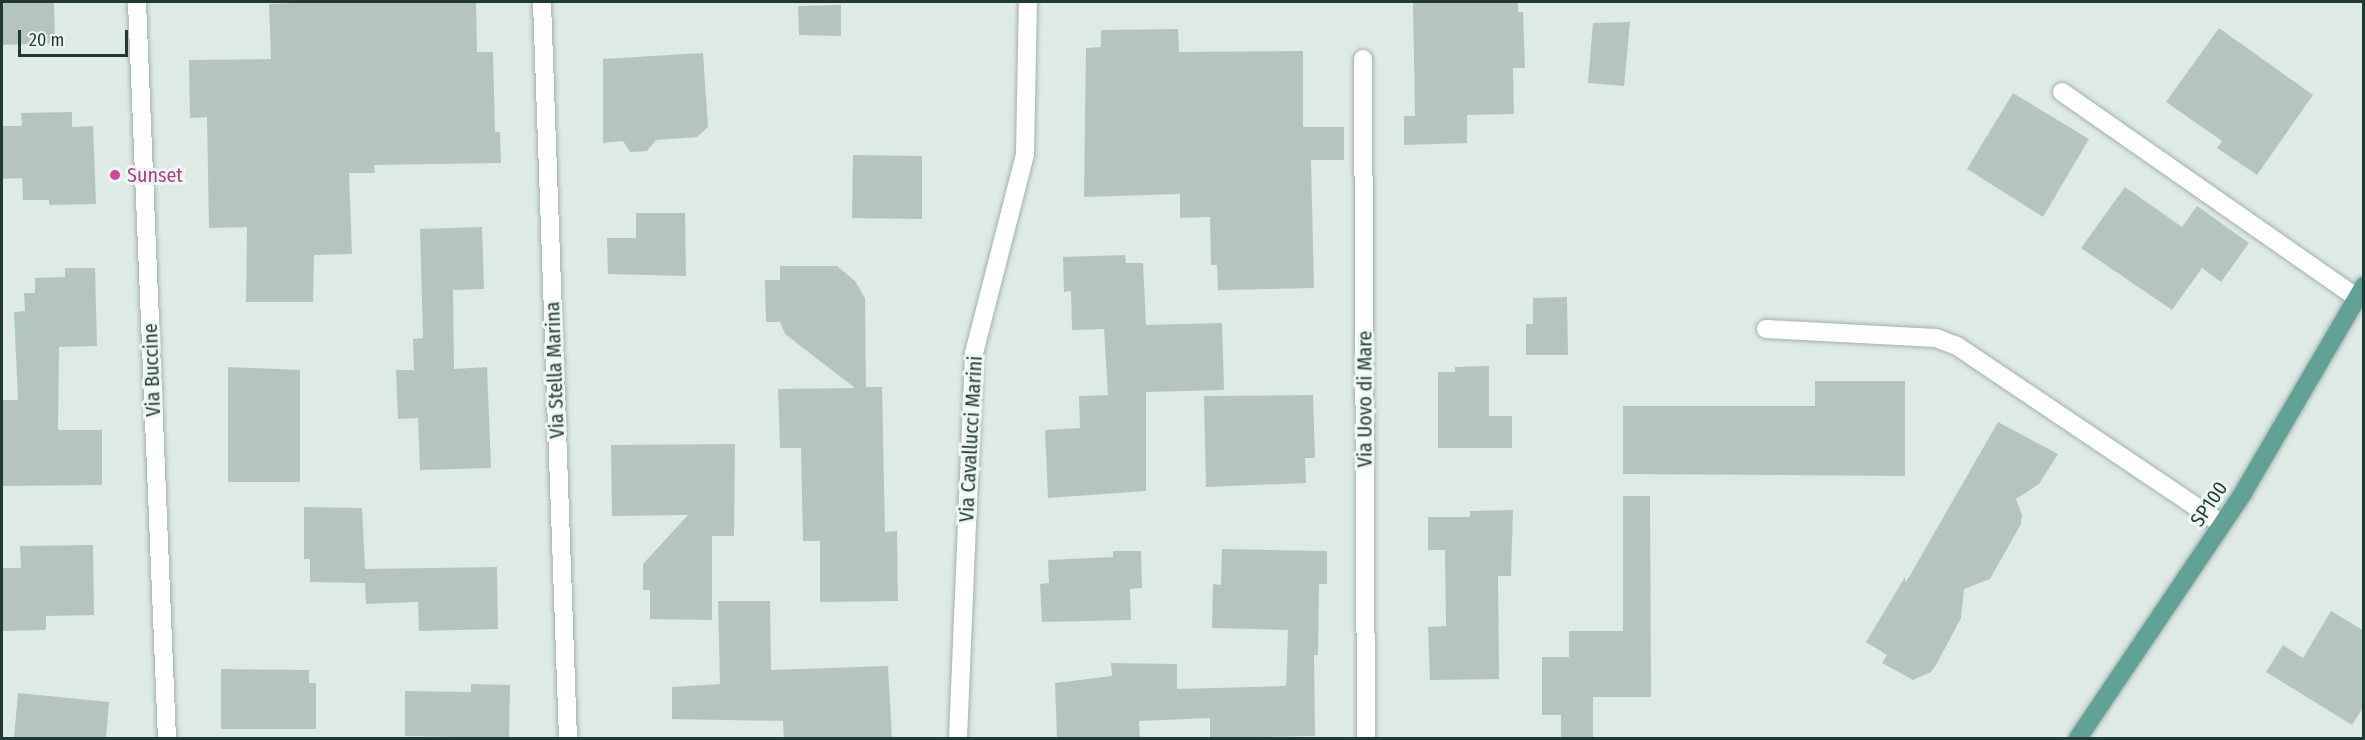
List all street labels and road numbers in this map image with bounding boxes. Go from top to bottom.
street label: Via Stella Marina [541,301,569,439]
street label: Via Buccine [138,323,166,417]
street label: Via Uovo di Mare [1353,331,1377,467]
street label: Via Cavallucci Marini [955,355,987,523]
street label: SP100 [2185,477,2233,531]

